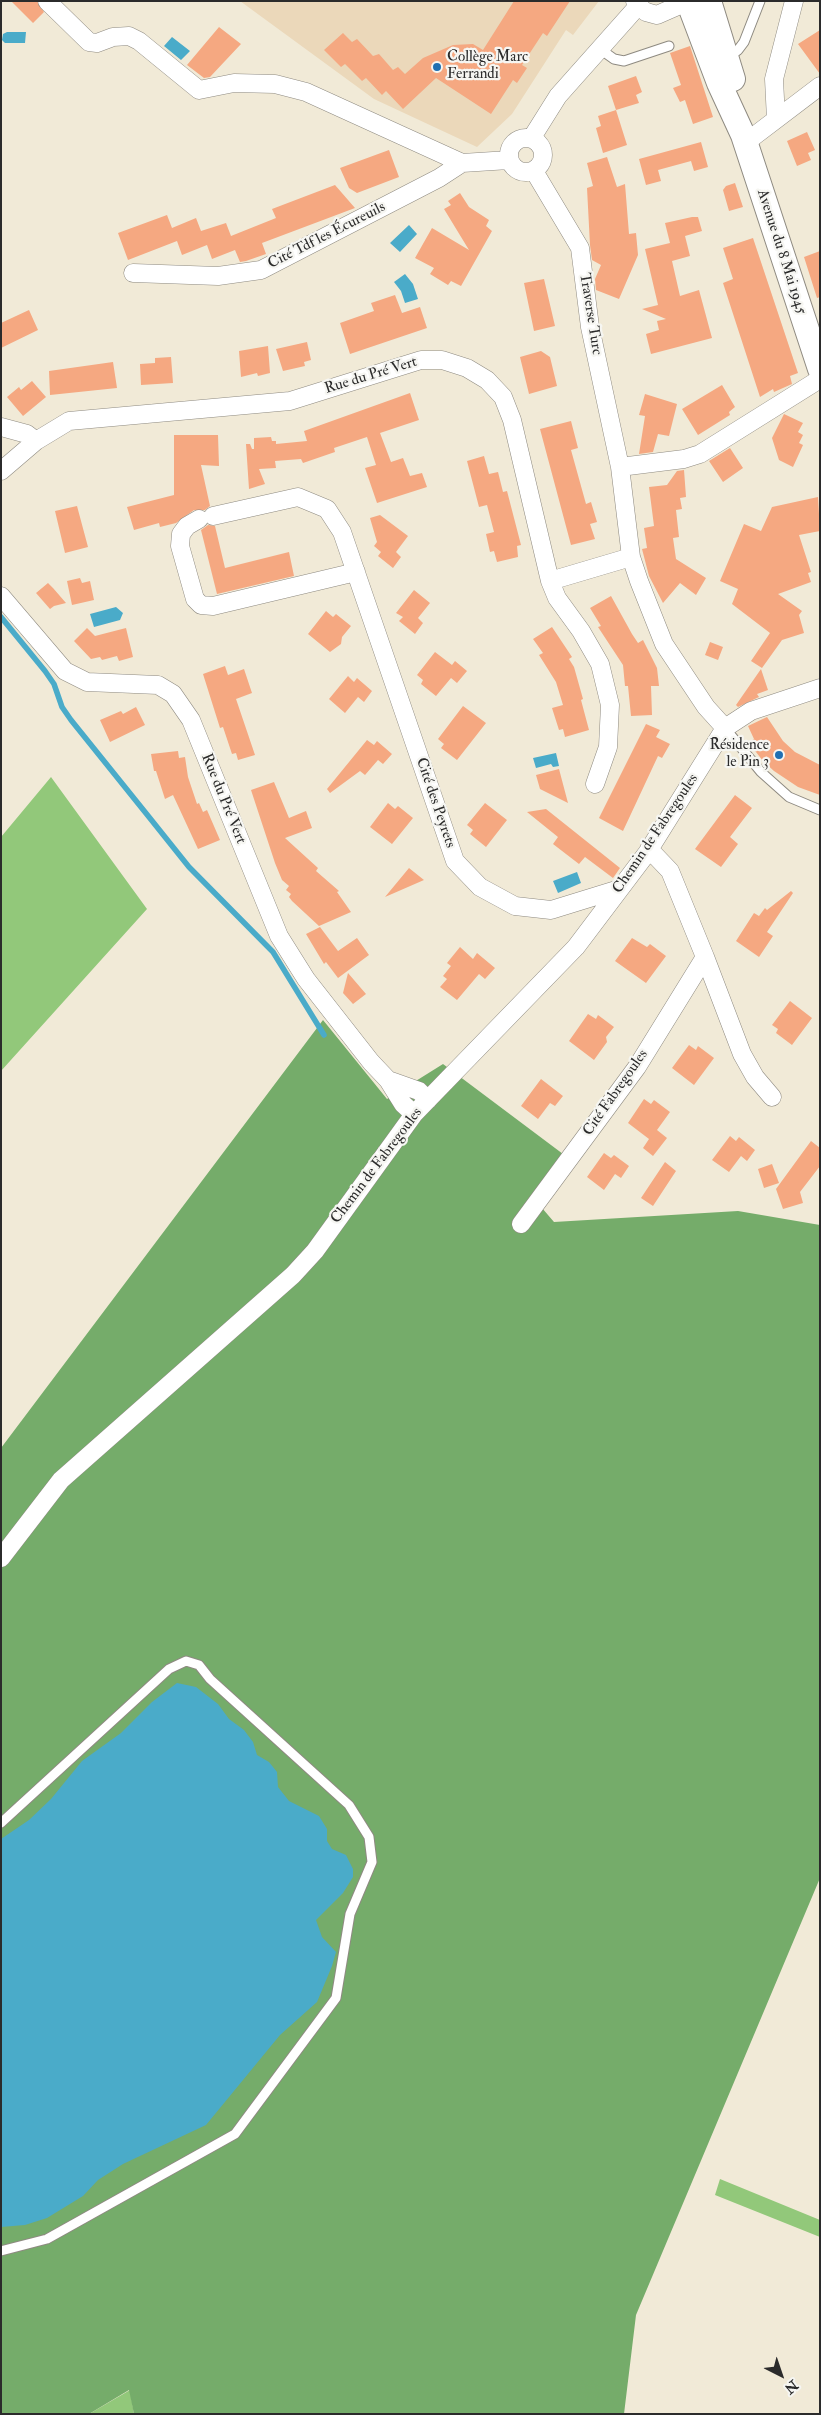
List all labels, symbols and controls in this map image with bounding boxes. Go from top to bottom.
place label: Collège Marc Ferrandi [447,49,528,84]
marker: Collège Marc Ferrandi [431,61,443,73]
street label: Avenue du 8 Mai 1945 [752,187,810,317]
street label: Cité Tdf les Écureuils [265,199,389,273]
street label: Traverse Turc [575,272,605,356]
street label: Rue du Pré Vert [323,353,419,399]
place label: Résidence le Pin 3 [709,737,769,772]
marker: Résidence le Pin 3 [773,749,785,761]
street label: Rue du Pré Vert [197,751,249,847]
street label: Cité des Peyrets [411,756,459,850]
street label: Chemin de Fabregoules [609,771,703,897]
street label: Cité Fabregoules [580,1047,652,1139]
street label: Chemin de Fabregoules [328,1105,426,1227]
north arrow [756,2350,806,2400]
text: N [781,2376,801,2397]

